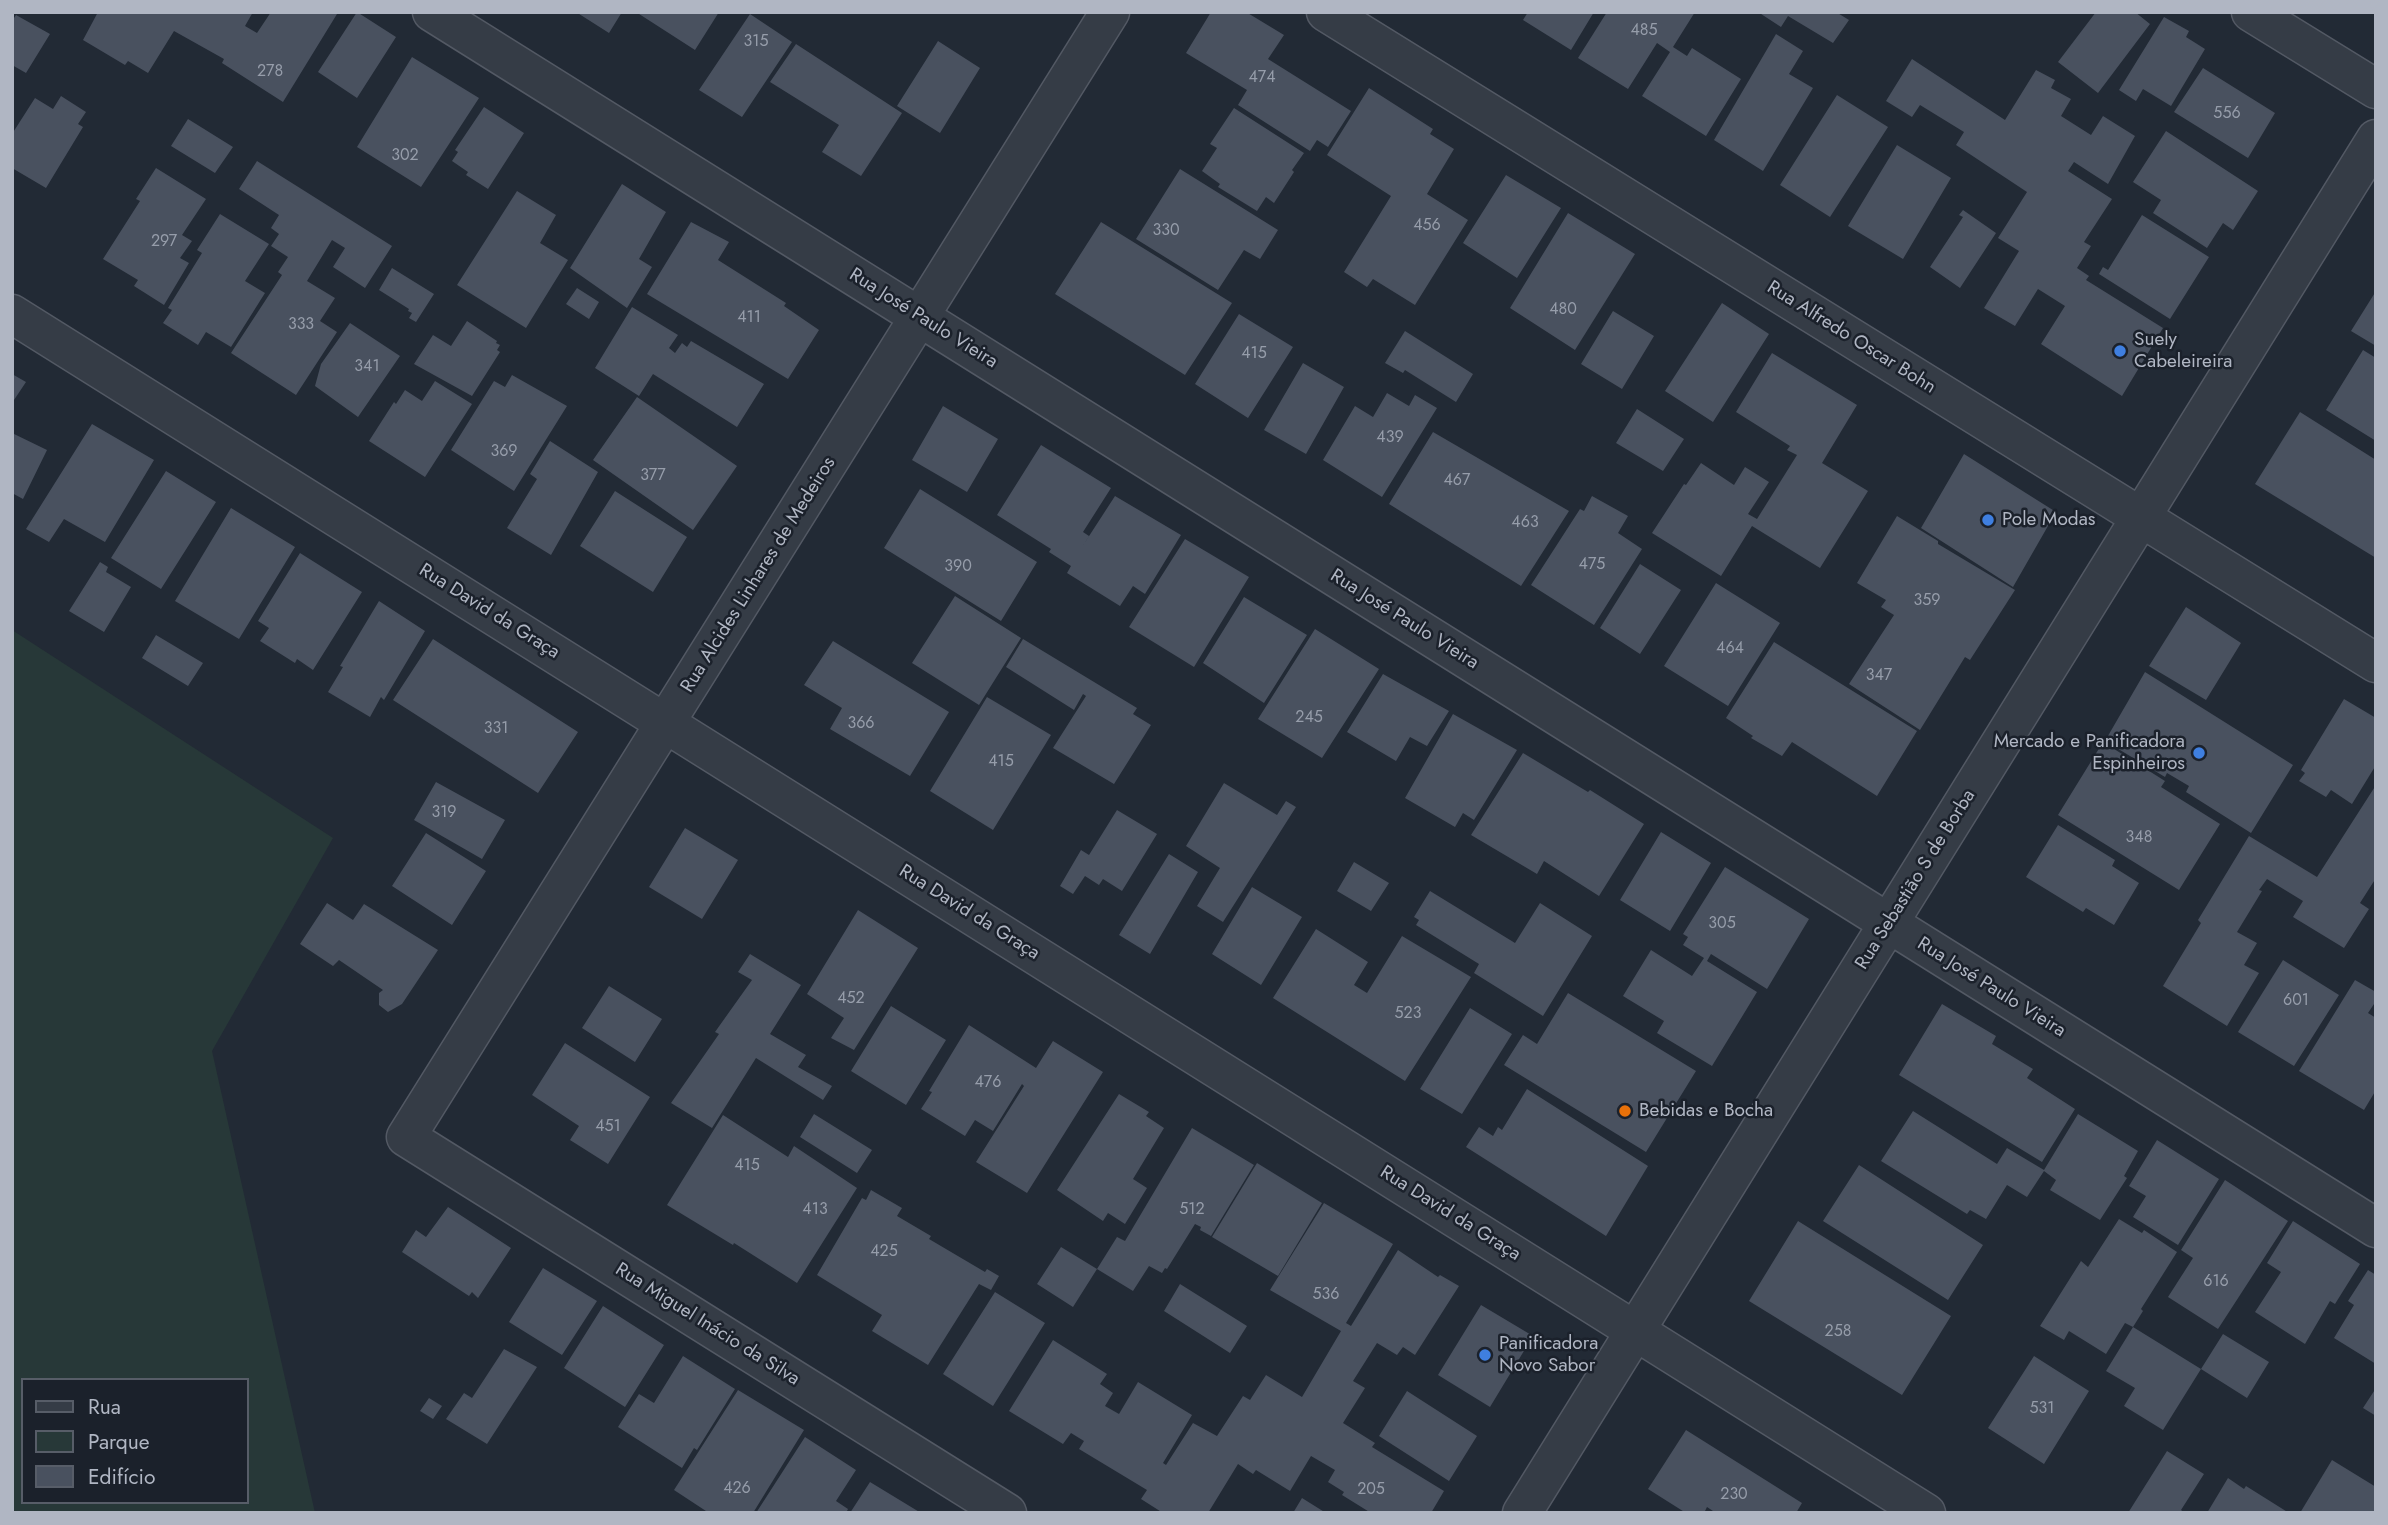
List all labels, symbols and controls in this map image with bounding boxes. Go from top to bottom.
house number: 485 [1630,21,1658,41]
house number: 315 [744,32,768,52]
house number: 278 [257,62,283,82]
house number: 474 [1248,68,1276,88]
house number: 556 [2213,104,2241,124]
house number: 302 [391,146,419,166]
house number: 456 [1413,216,1441,236]
house number: 330 [1152,221,1180,241]
house number: 297 [151,232,177,252]
street label: Rua José Paulo Vieira [845,264,1001,374]
street label: Rua Alfredo Oscar Bohn [1762,277,1940,399]
house number: 480 [1549,300,1577,320]
house number: 411 [737,308,761,328]
house number: 333 [288,315,314,335]
place label: Suely Cabeleireira [2134,329,2232,373]
marker: Suely Cabeleireira [2112,343,2128,359]
house number: 415 [1241,344,1267,364]
house number: 341 [354,357,380,377]
house number: 439 [1376,428,1404,448]
house number: 369 [490,442,518,462]
street label: Rua Alcides Linhares de Medeiros [677,453,841,697]
house number: 377 [640,466,666,486]
house number: 467 [1444,471,1470,491]
place label: Pole Modas [2002,509,2095,531]
marker: Pole Modas [1980,512,1996,528]
house number: 463 [1511,513,1539,533]
house number: 475 [1579,555,1605,575]
house number: 390 [944,557,972,577]
street label: Rua David da Graça [414,560,564,664]
street label: Rua José Paulo Vieira [1326,565,1482,675]
house number: 359 [1914,591,1940,611]
house number: 464 [1716,639,1744,659]
house number: 347 [1866,666,1892,686]
house number: 245 [1295,708,1323,728]
house number: 366 [847,714,875,734]
house number: 331 [484,719,508,739]
place label: Mercado e Panificadora Espinheiros [1994,731,2185,775]
marker: Mercado e Panificadora Espinheiros [2191,745,2207,761]
house number: 415 [988,752,1014,772]
street label: Rua Sebastião S de Borba [1851,786,1981,974]
house number: 319 [431,803,457,823]
house number: 348 [2126,828,2152,848]
street label: Rua David da Graça [894,861,1044,965]
house number: 305 [1708,914,1736,934]
street label: Rua José Paulo Vieira [1913,933,2069,1043]
house number: 452 [837,989,865,1009]
house number: 601 [2283,991,2309,1011]
house number: 523 [1395,1004,1421,1024]
house number: 476 [975,1073,1001,1093]
place label: Bebidas e Bocha [1639,1100,1773,1122]
marker: Bebidas e Bocha [1617,1103,1633,1119]
house number: 451 [595,1117,621,1137]
house number: 415 [734,1156,760,1176]
street label: Rua David da Graça [1375,1162,1525,1266]
house number: 413 [802,1200,828,1220]
house number: 512 [1179,1200,1205,1220]
house number: 425 [870,1242,898,1262]
street label: Rua Miguel Inácio da Silva [611,1259,803,1391]
house number: 616 [2203,1272,2229,1292]
house number: 536 [1313,1285,1339,1305]
house number: 258 [1825,1322,1851,1342]
place label: Panificadora Novo Sabor [1499,1333,1598,1377]
marker: Panificadora Novo Sabor [1477,1347,1493,1363]
legend [21,1378,248,1504]
text: Rua [88,1392,121,1422]
house number: 531 [2030,1399,2054,1419]
text: Parque [88,1427,150,1457]
text: Edifício [88,1462,155,1492]
house number: 426 [723,1479,751,1499]
house number: 205 [1357,1480,1385,1500]
house number: 230 [1720,1485,1748,1505]

